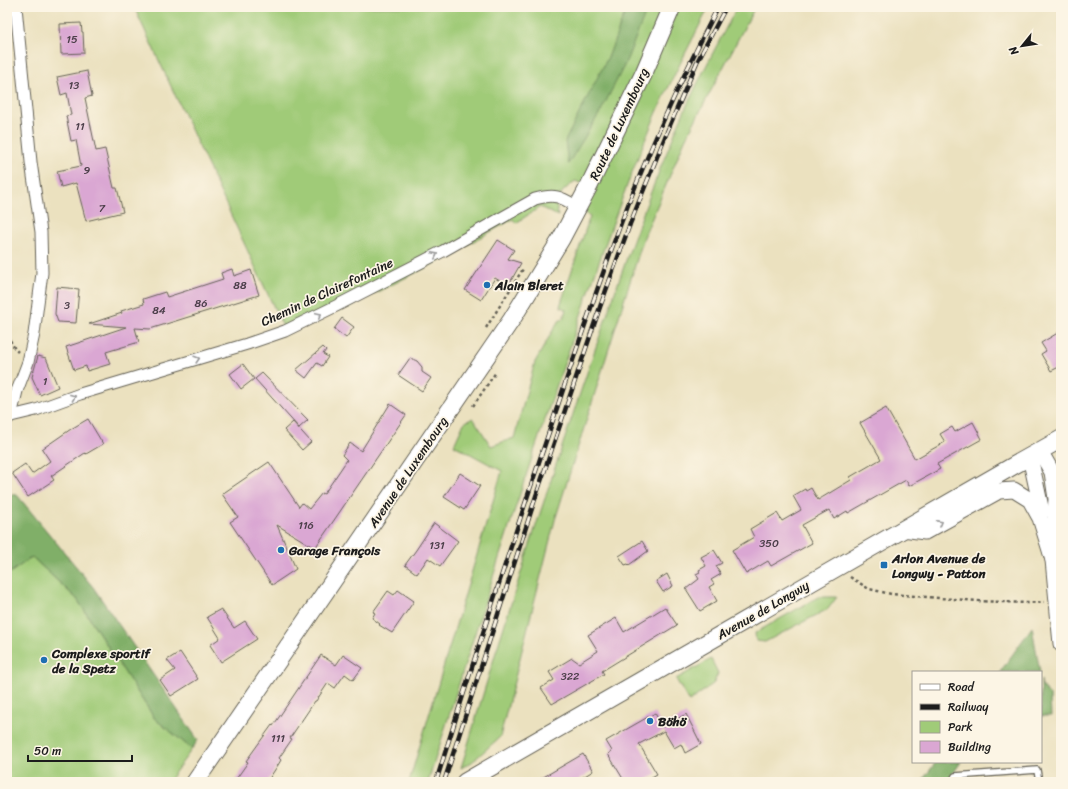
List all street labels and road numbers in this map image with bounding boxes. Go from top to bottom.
street label: Route de Luxembourg [583,63,655,184]
street label: Chemin de Clairefontaine [257,251,397,333]
street label: Avenue de Luxembourg [362,411,454,533]
street label: Avenue de Longwy [711,574,814,646]

